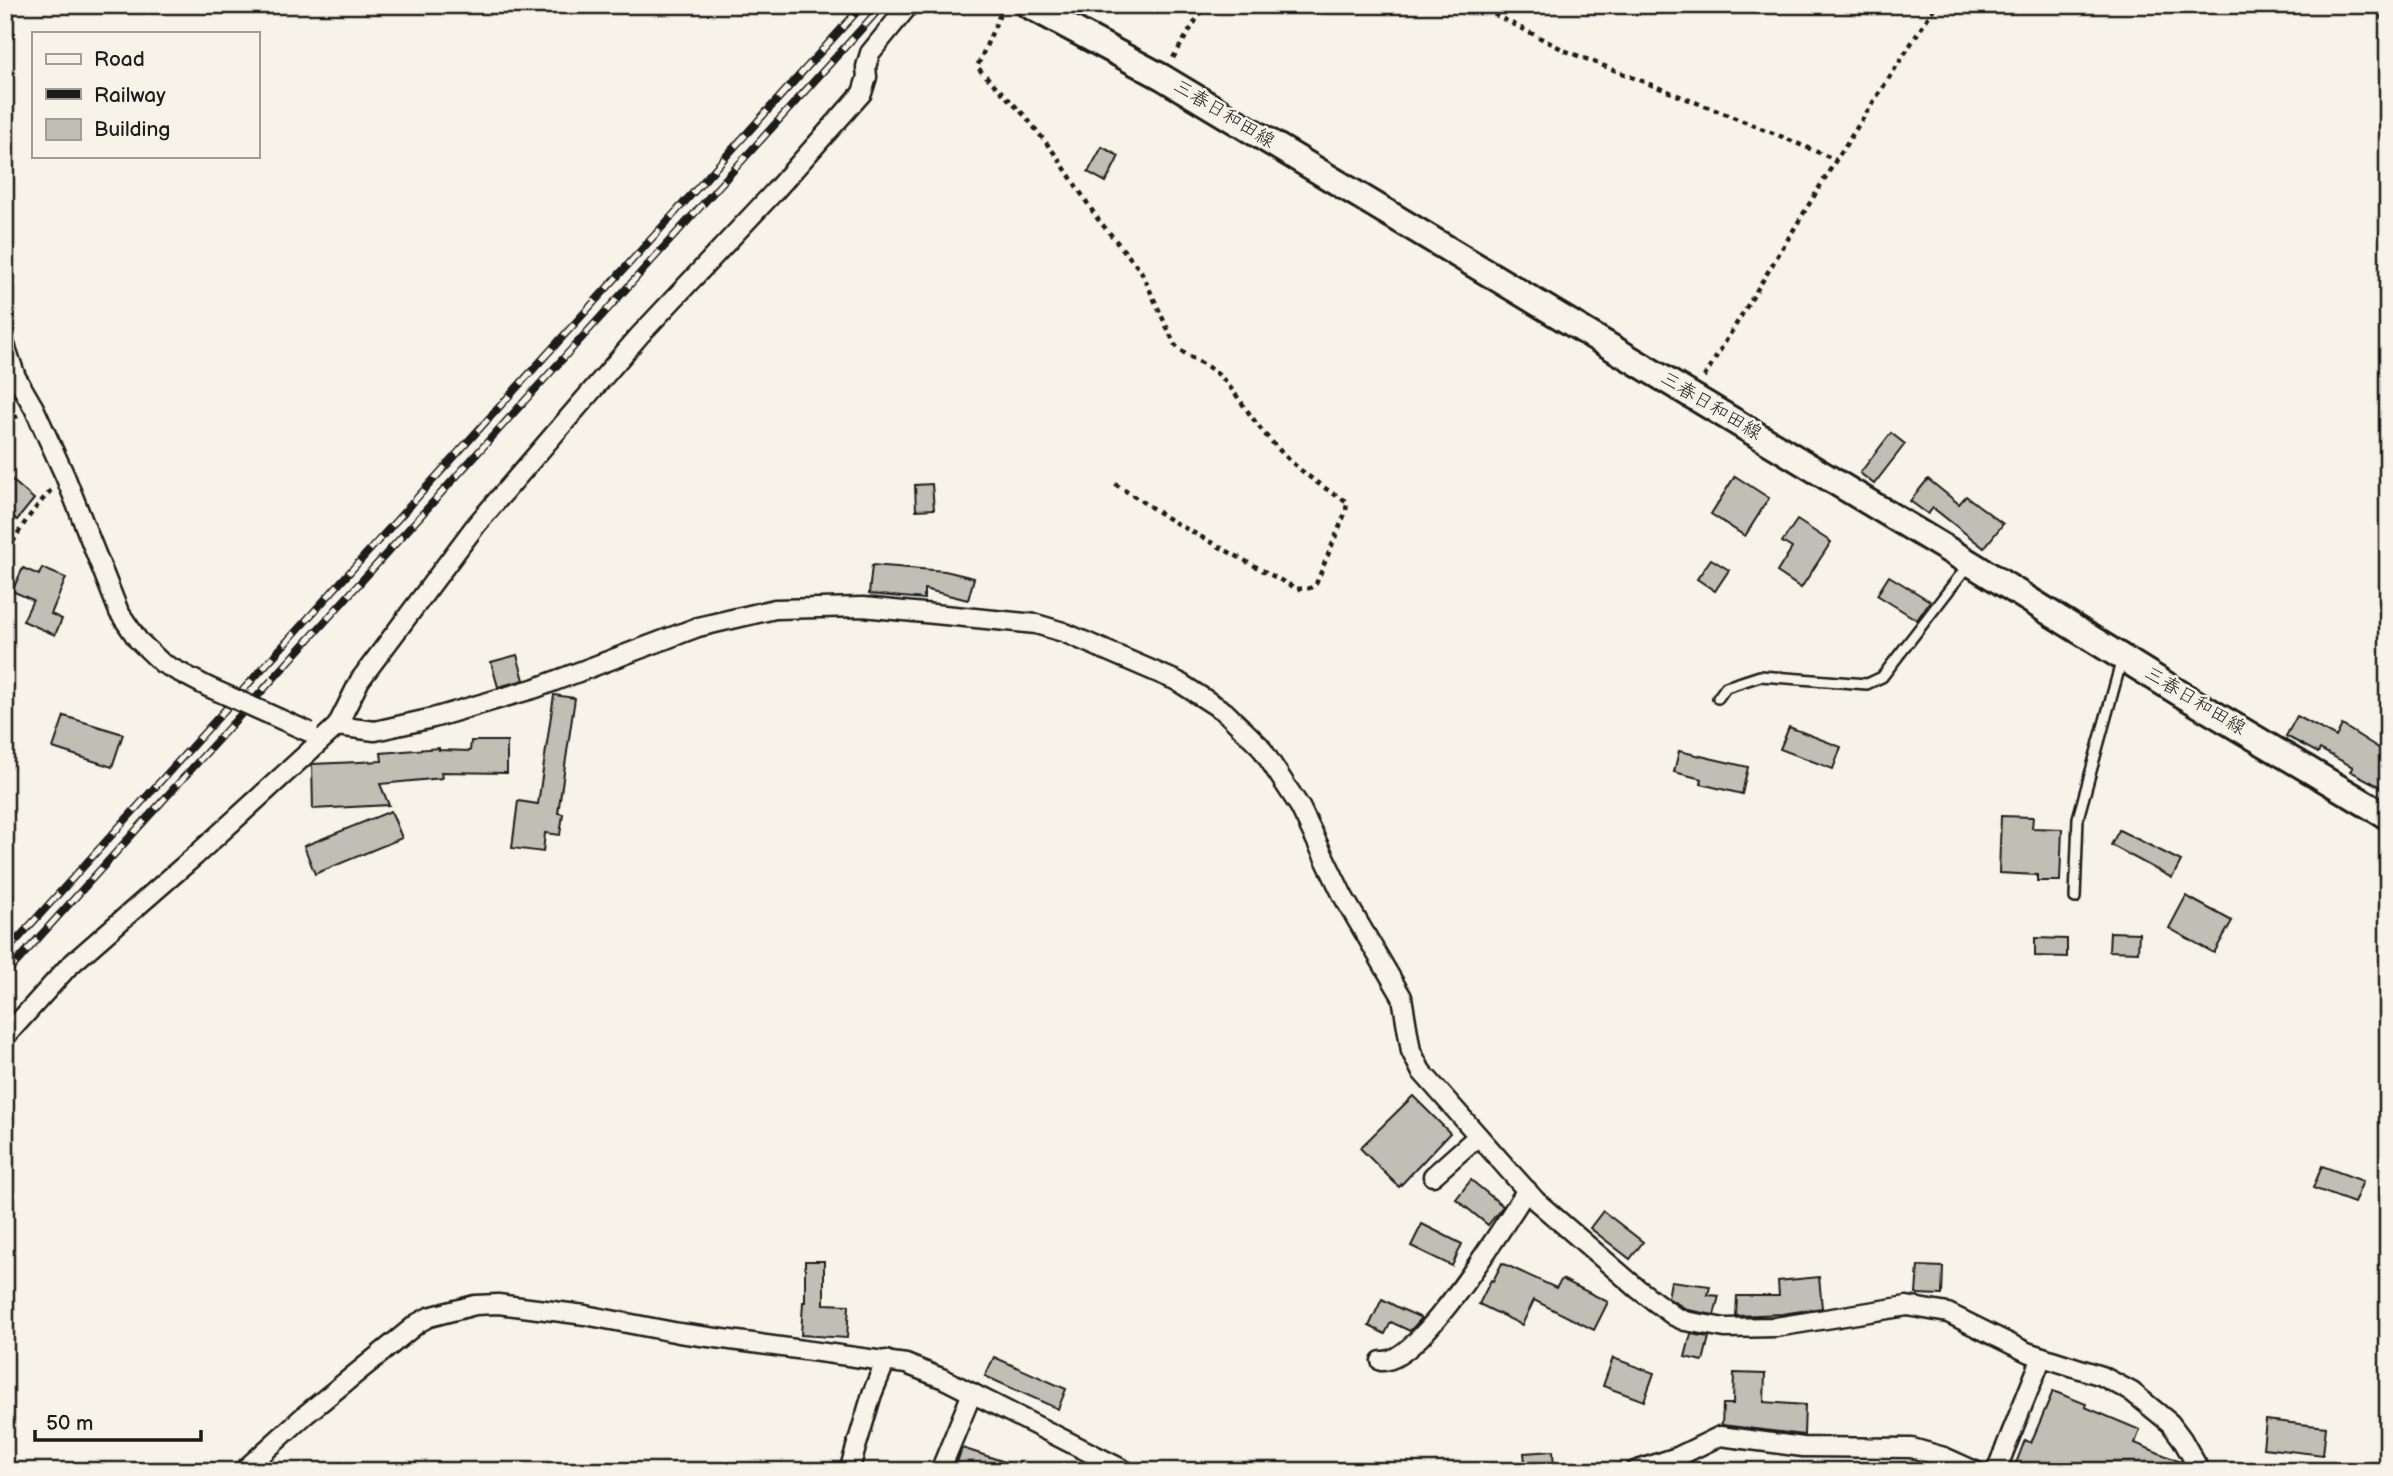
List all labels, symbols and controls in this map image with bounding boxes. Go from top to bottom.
legend [32,32,259,158]
text: Road [94,47,145,72]
street label: 三春日和田線 [1169,75,1279,153]
text: Railway [94,83,166,108]
text: Building [94,117,170,142]
street label: 三春日和田線 [1656,367,1766,445]
street label: 三春日和田線 [2140,662,2250,740]
scale bar [35,1399,201,1443]
text: 50 m [46,1411,93,1436]

